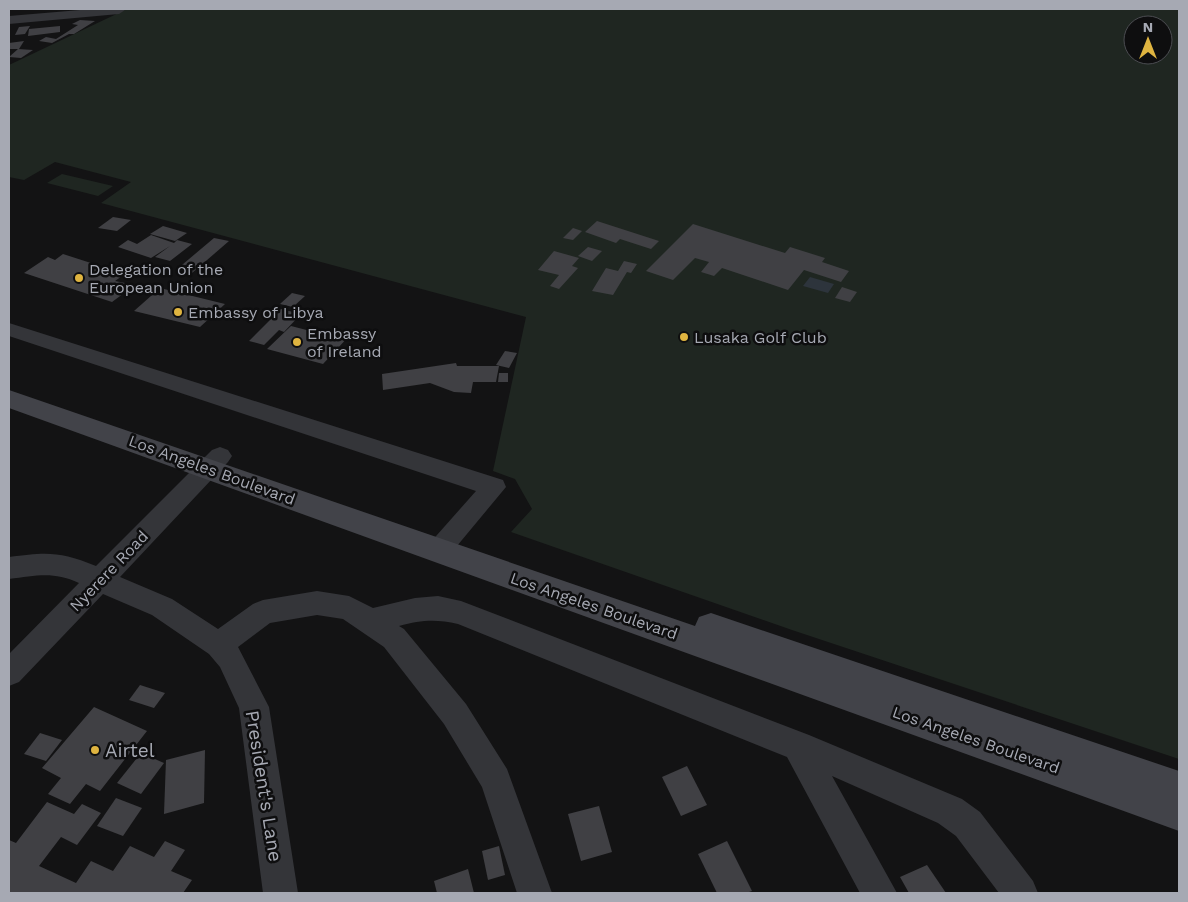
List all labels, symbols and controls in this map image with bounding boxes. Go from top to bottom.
north arrow [1123,15,1173,65]
text: N [1143,19,1153,35]
place label: Delegation of the European Union [89,260,223,297]
marker: Delegation of the European Union [73,272,85,284]
place label: Embassy of Libya [188,303,324,322]
marker: Embassy of Libya [172,306,184,318]
place label: Embassy of Ireland [307,324,382,361]
place label: Lusaka Golf Club [694,328,827,347]
marker: Lusaka Golf Club [678,331,690,343]
marker: Embassy of Ireland [291,336,303,348]
street label: Los Angeles Boulevard [126,431,298,509]
street label: Nyerere Road [66,527,152,615]
street label: Los Angeles Boulevard [508,568,680,644]
street label: Los Angeles Boulevard [890,702,1062,778]
street label: President's Lane [241,709,287,863]
place label: Airtel [105,739,155,762]
marker: Airtel [89,744,101,756]

